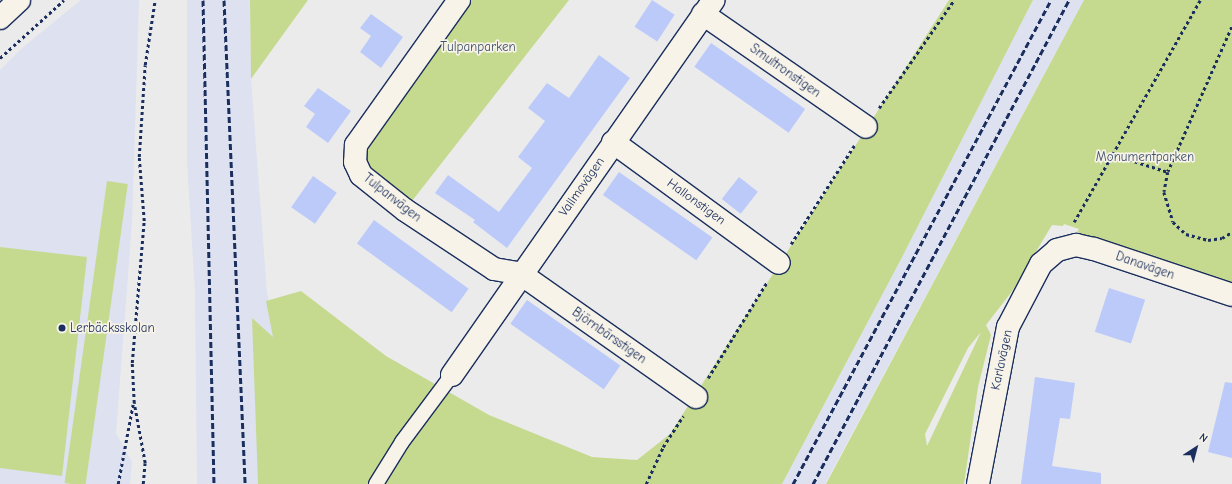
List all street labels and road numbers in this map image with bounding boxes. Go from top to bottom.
street label: Smultronstigen [747,41,823,101]
street label: Vallmovägen [556,154,608,220]
street label: Tulpanvägen [360,170,424,226]
street label: Hallonstigen [664,176,728,228]
street label: Danavägen [1114,249,1176,283]
street label: Björnbärsstigen [569,305,649,367]
street label: Karlavägen [988,328,1016,392]

